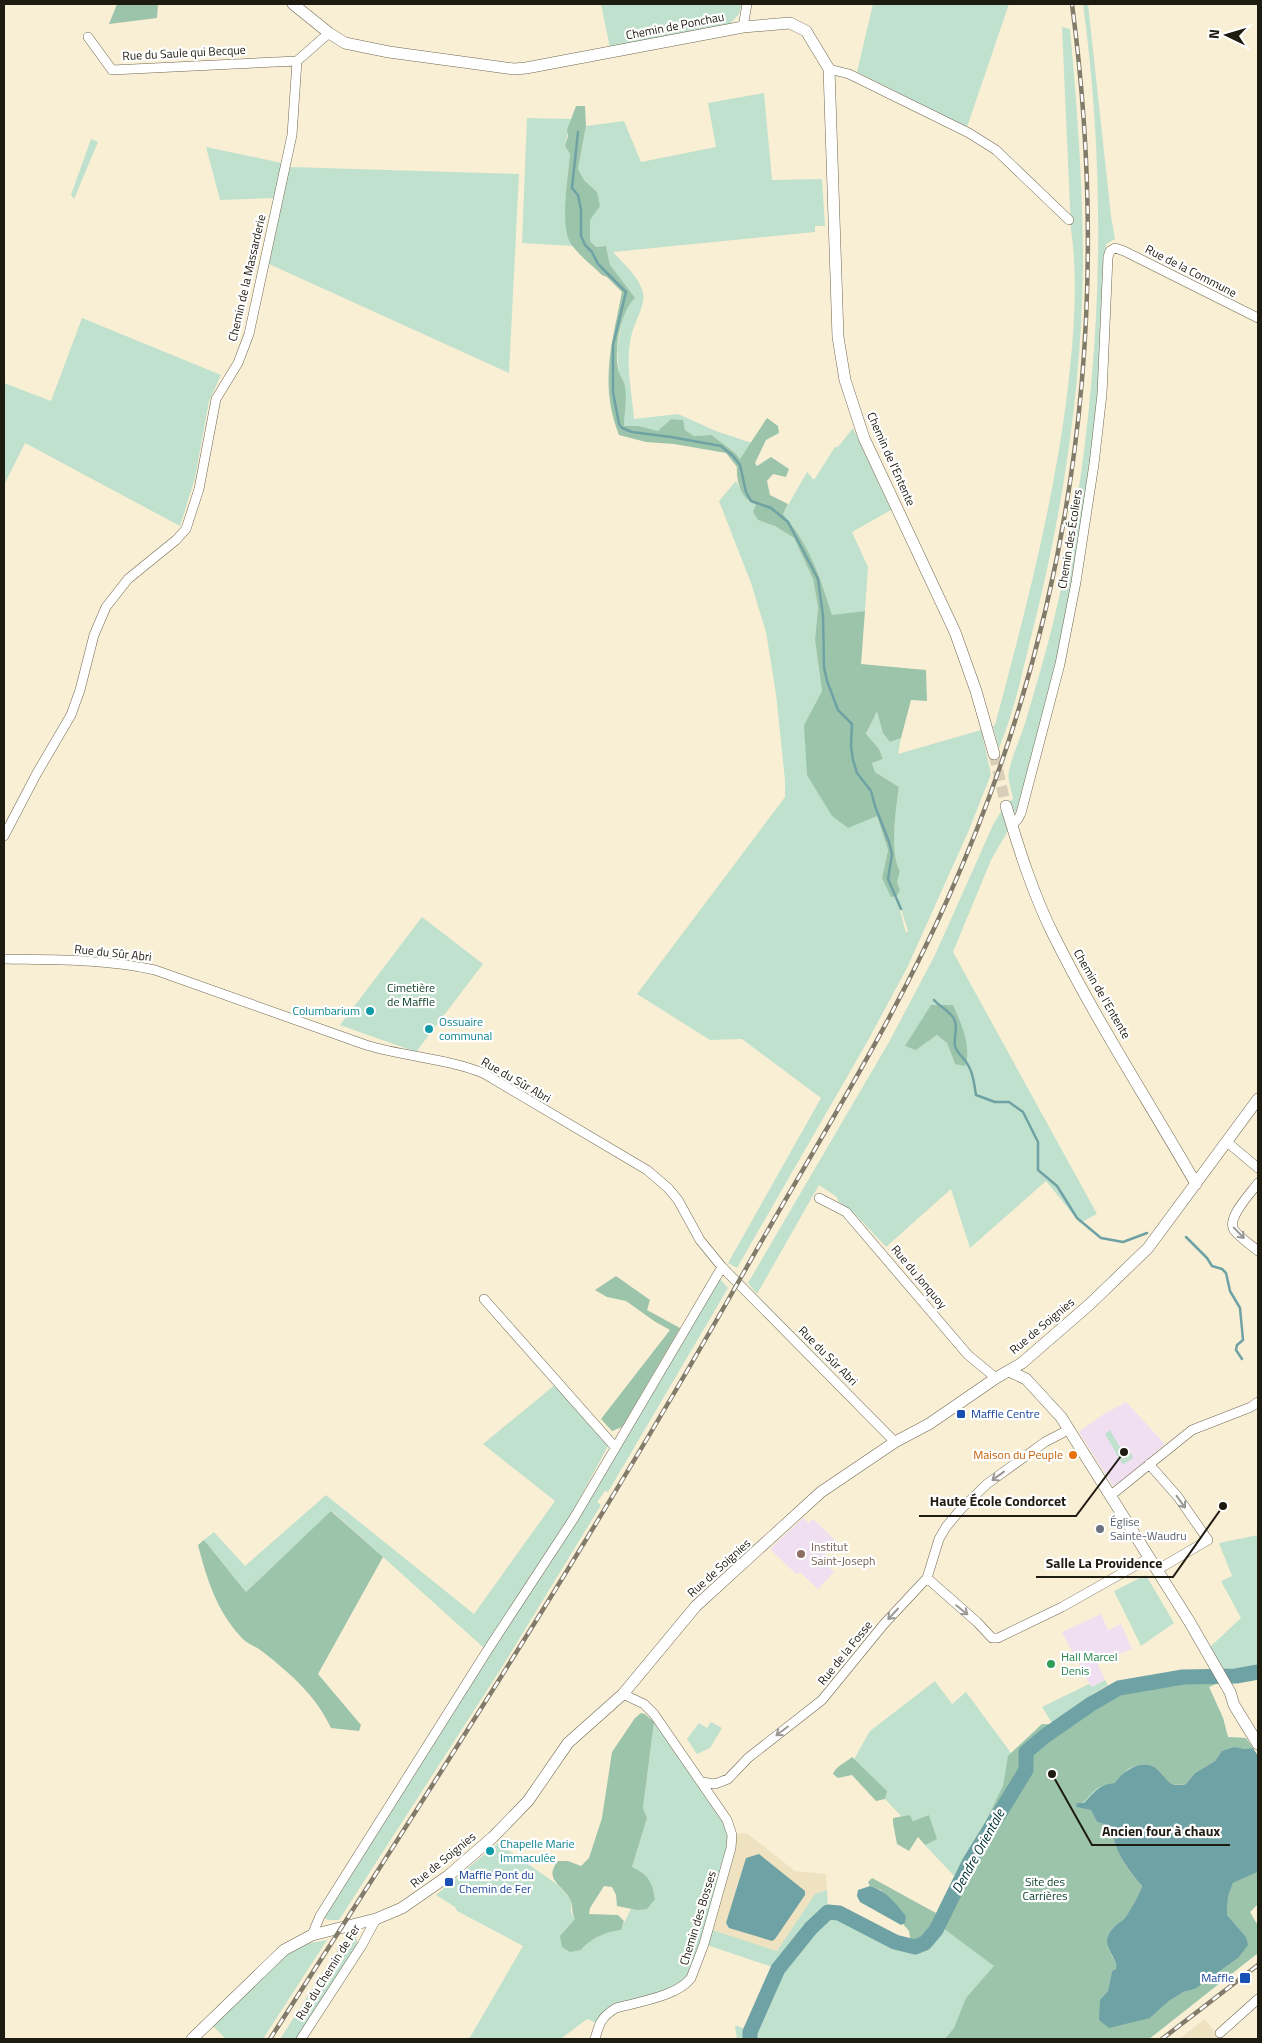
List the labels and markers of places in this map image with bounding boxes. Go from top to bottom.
place label: Columbarium [293,1001,360,1020]
marker: Columbarium [364,1005,376,1017]
place label: Ossuaire communal [439,1012,492,1045]
marker: Ossuaire communal [423,1023,435,1035]
place label: Maffle Centre [971,1404,1040,1423]
marker: Maffle Centre [955,1408,967,1420]
place label: Maison du Peuple [973,1445,1063,1464]
marker: Maison du Peuple [1067,1449,1079,1461]
callout: Haute École Condorcet [919,1487,1076,1516]
place label: Église Sainte-Waudru [1110,1512,1187,1545]
marker: Église Sainte-Waudru [1094,1523,1106,1535]
place label: Institut Saint-Joseph [811,1537,876,1570]
marker: Institut Saint-Joseph [795,1548,807,1560]
callout: Salle La Providence [1036,1548,1173,1577]
place label: Hall Marcel Denis [1061,1647,1117,1680]
marker: Hall Marcel Denis [1045,1658,1057,1670]
callout: Ancien four à chaux [1092,1816,1230,1845]
place label: Chapelle Marie Immaculée [500,1834,575,1867]
marker: Chapelle Marie Immaculée [484,1845,496,1857]
place label: Maffle Pont du Chemin de Fer [459,1865,534,1898]
marker: Maffle Pont du Chemin de Fer [443,1876,455,1888]
place label: Maffle [1201,1968,1234,1987]
marker: Maffle [1238,1971,1252,1985]

